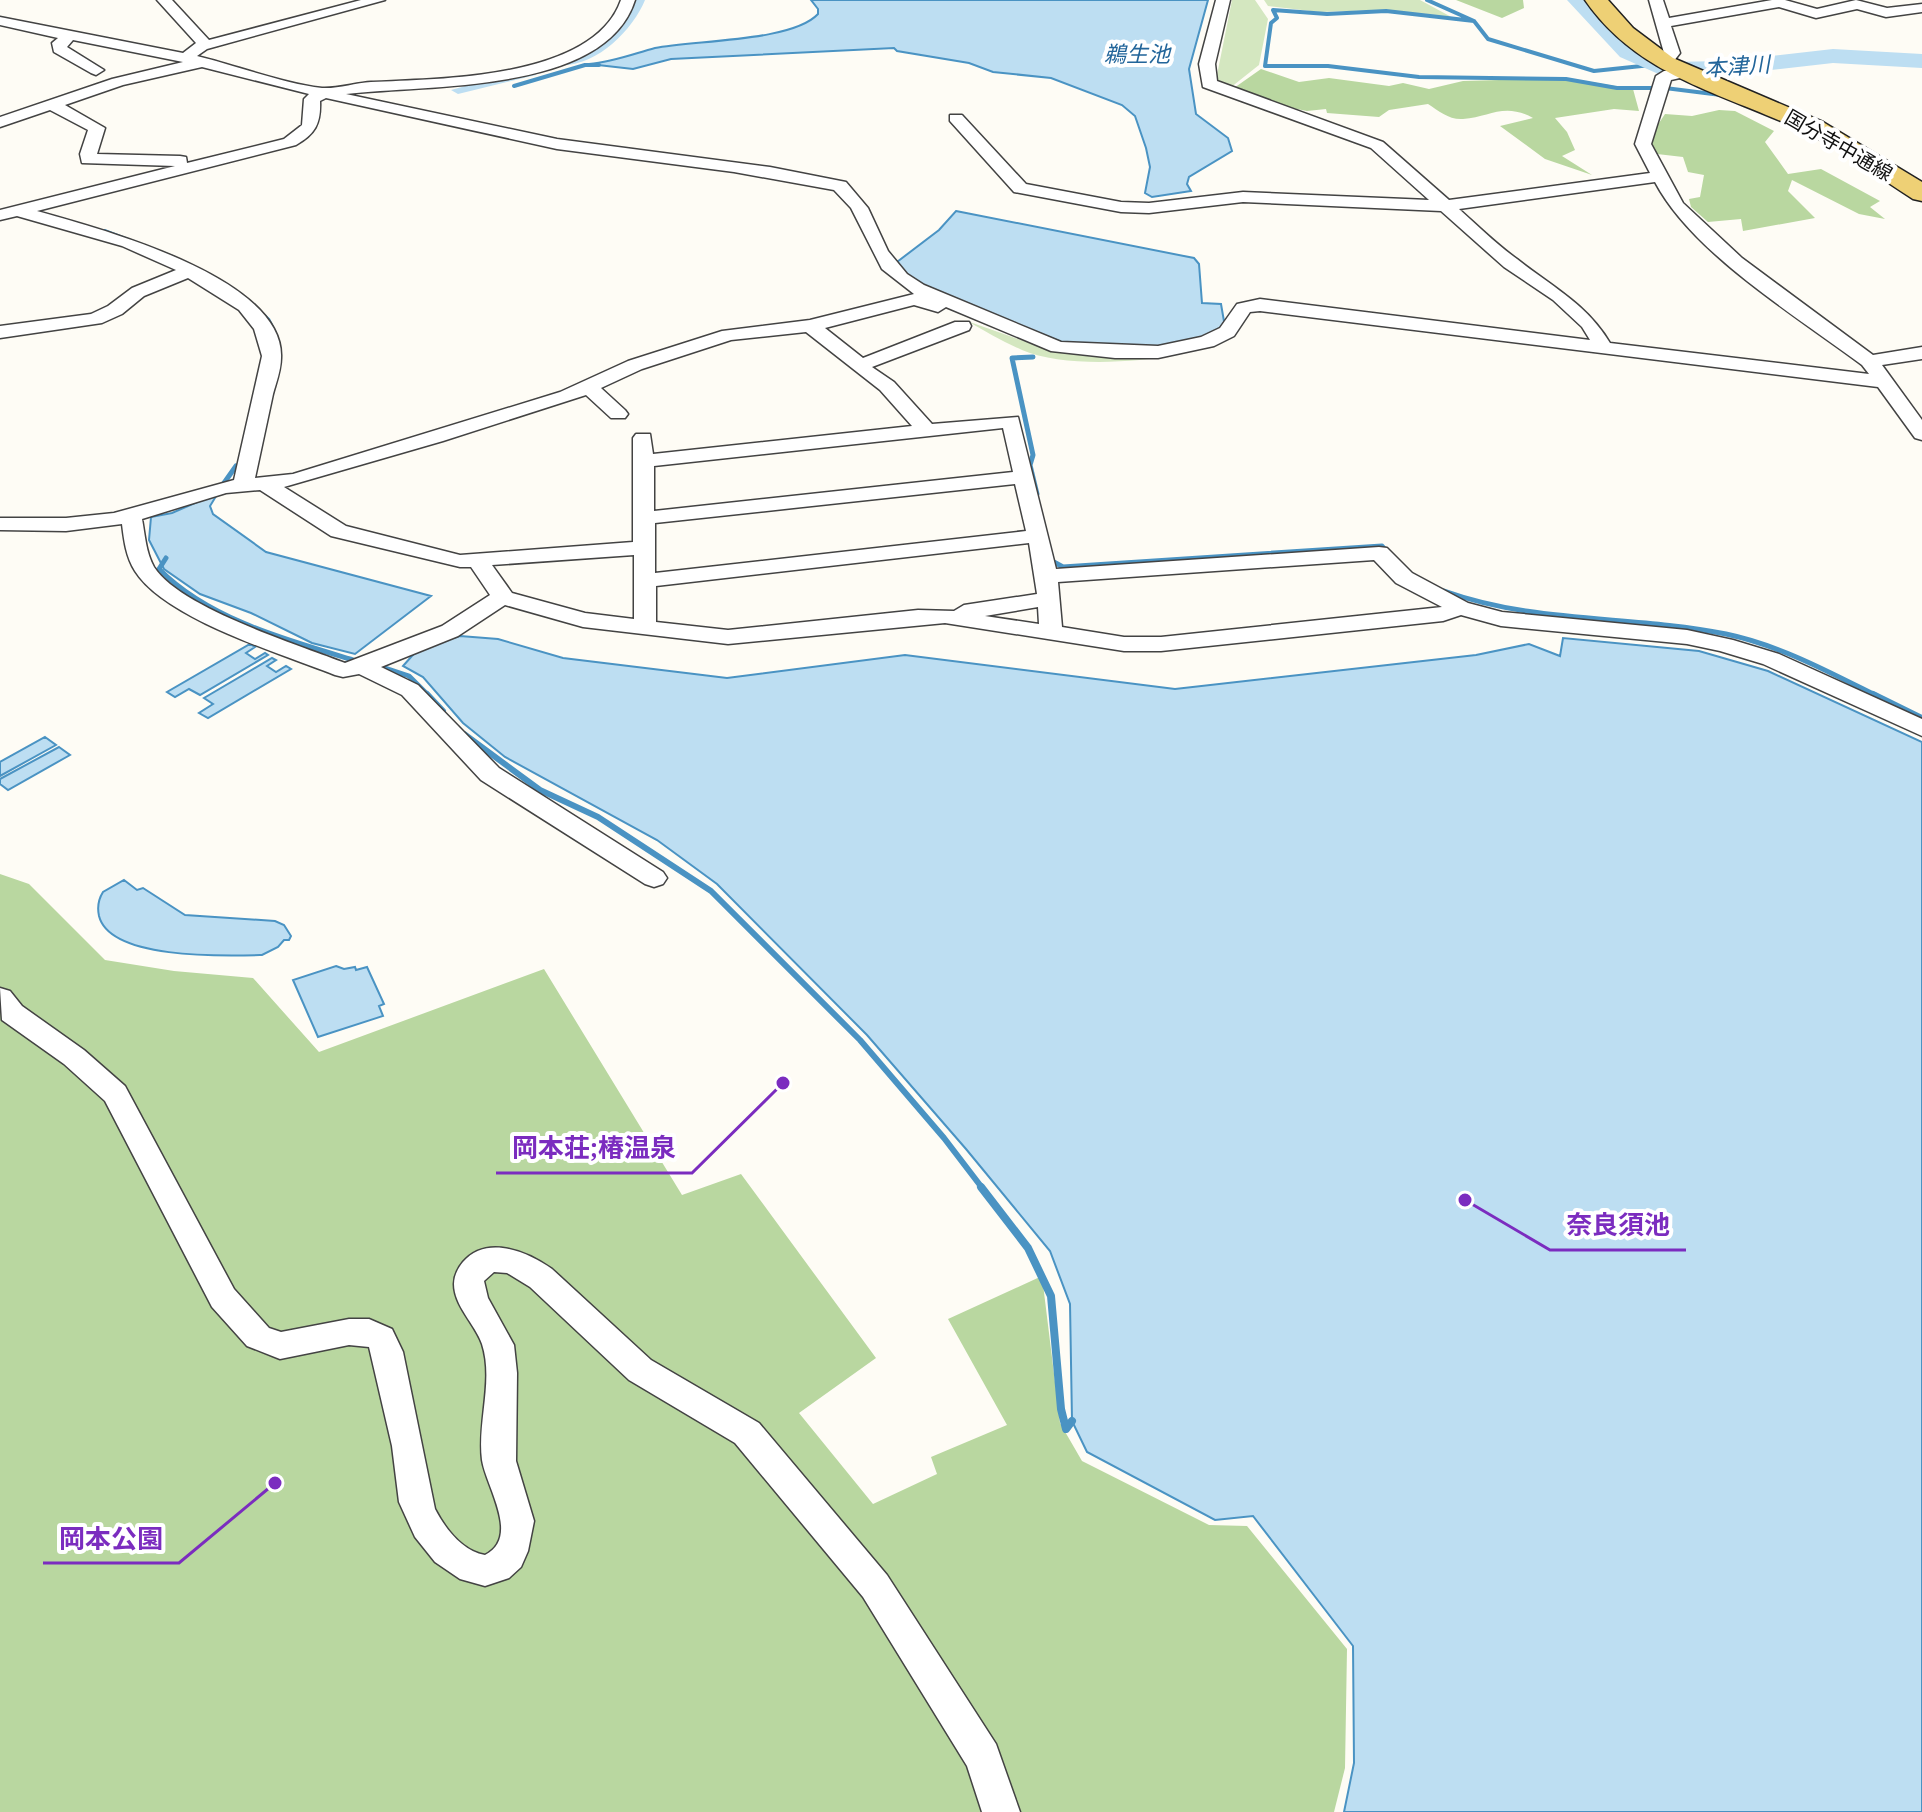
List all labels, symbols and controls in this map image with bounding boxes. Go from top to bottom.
water label: 鵜生池 [1104,38,1172,68]
water label: 本津川 [1703,48,1773,82]
street label: 国分寺中通線 [1780,103,1898,187]
callout: 岡本荘;椿温泉 [496,1123,692,1173]
text: 岡本荘;椿温泉 [512,1129,676,1165]
callout: 奈良須池 [1550,1200,1686,1250]
text: 奈良須池 [1566,1206,1670,1242]
callout: 岡本公園 [43,1513,179,1563]
text: 岡本公園 [59,1520,163,1556]

